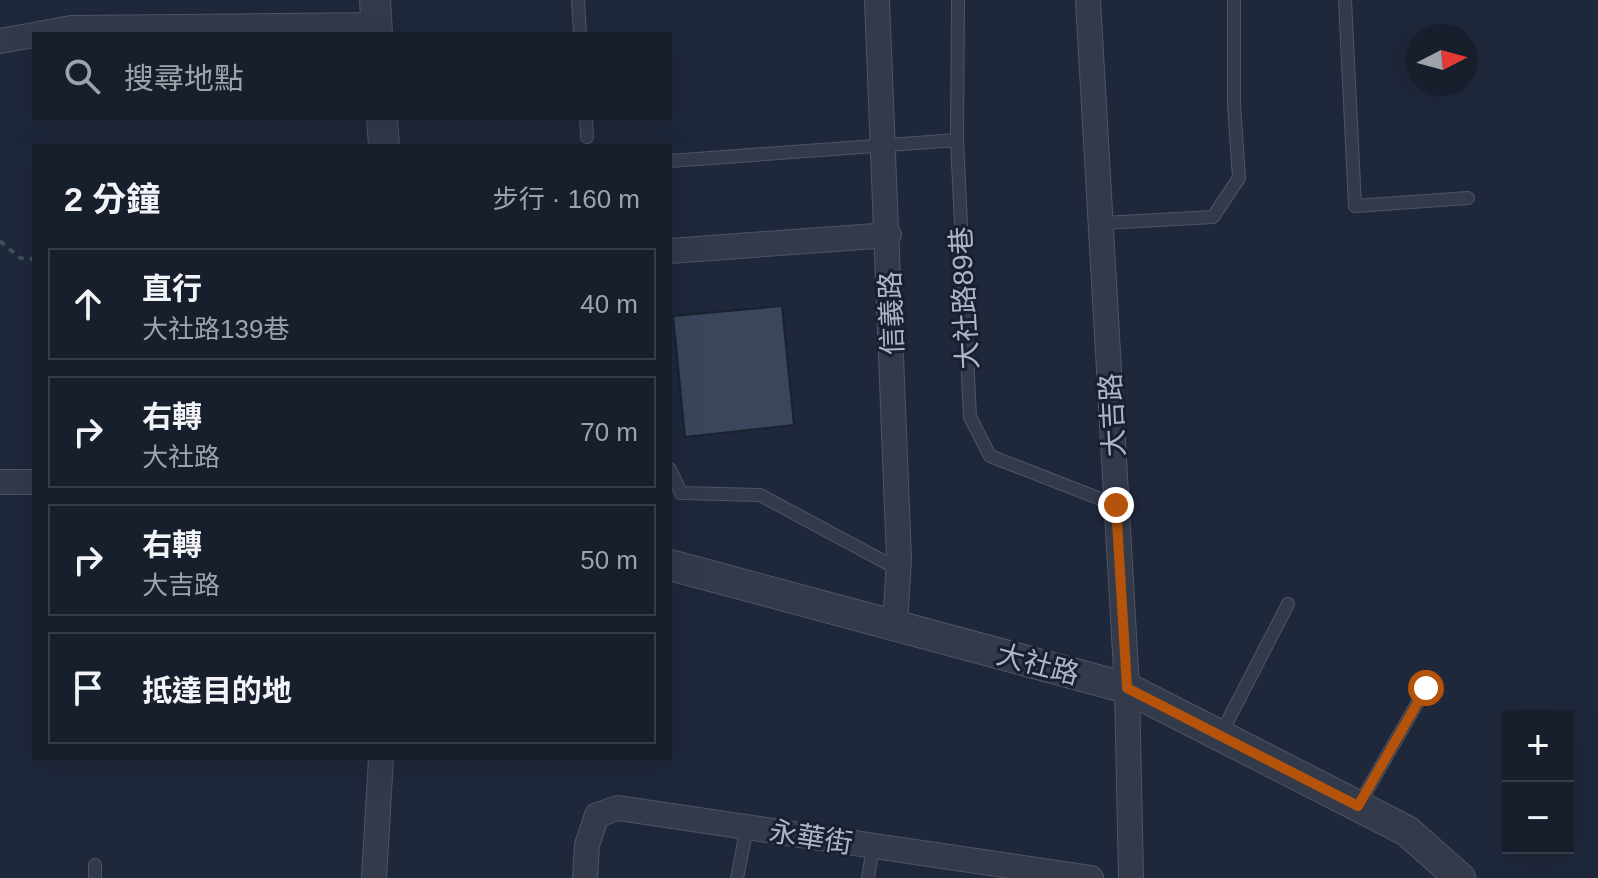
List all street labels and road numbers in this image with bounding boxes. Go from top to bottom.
street label: 大社路89巷 [945,226,984,370]
street label: 信義路 [875,270,908,356]
street label: 大吉路 [1095,372,1130,458]
street label: 大社路 [993,639,1082,690]
street label: 永華街 [767,816,855,859]

